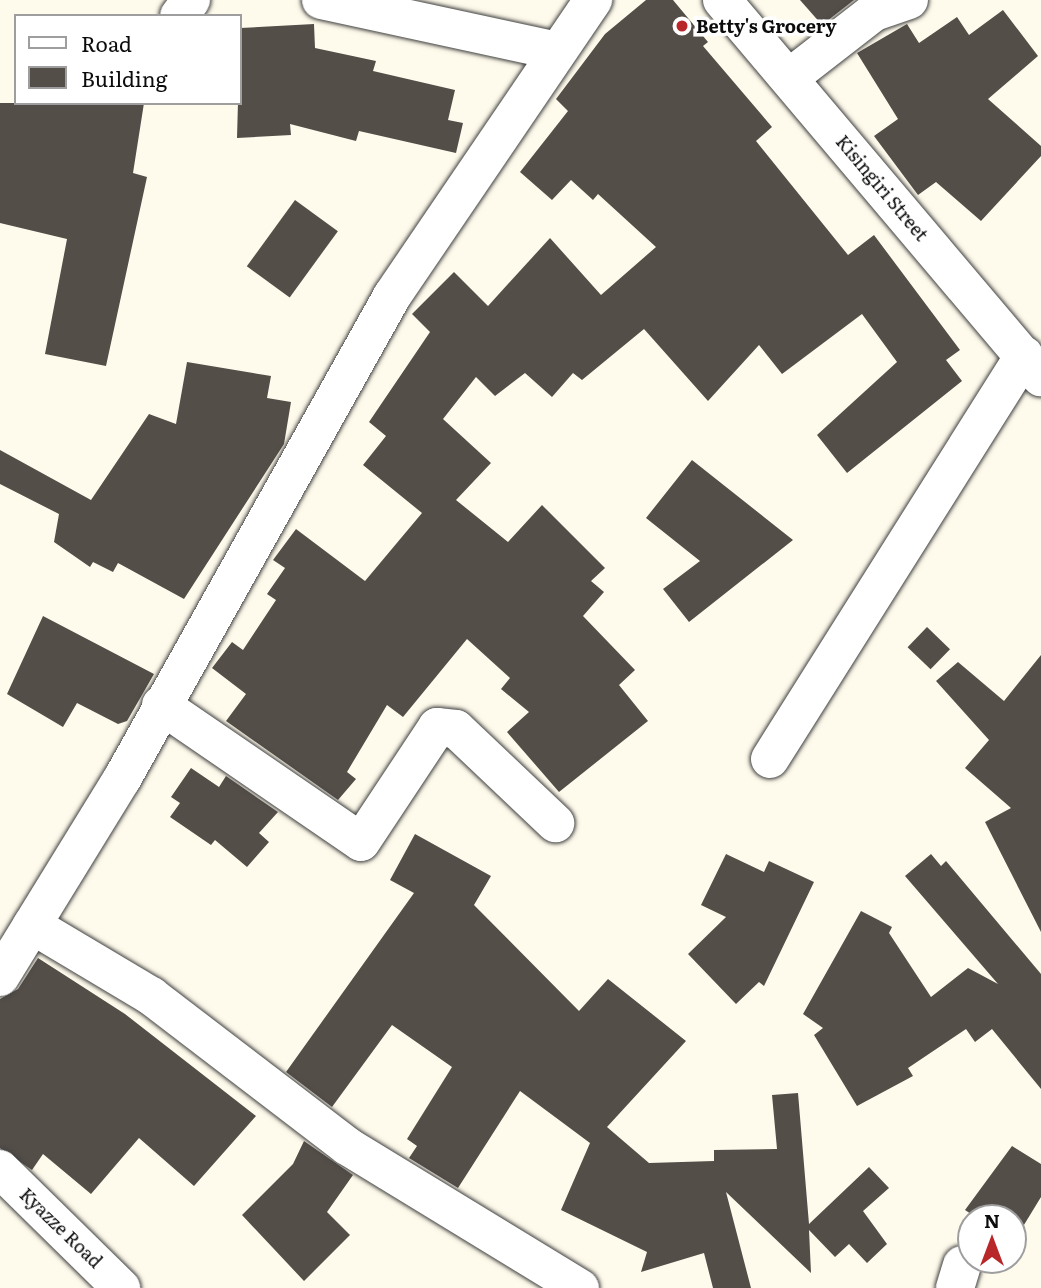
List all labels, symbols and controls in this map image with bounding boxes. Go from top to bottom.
legend [14,14,242,105]
place label: Betty's Grocery [696,15,837,37]
marker: Betty's Grocery [674,18,690,34]
text: Road [81,27,132,58]
text: Building [81,62,167,93]
street label: Kisingiri Street [832,131,932,245]
street label: Kyazze Road [15,1183,107,1273]
north arrow [957,1204,1027,1274]
text: N [984,1206,1000,1234]

